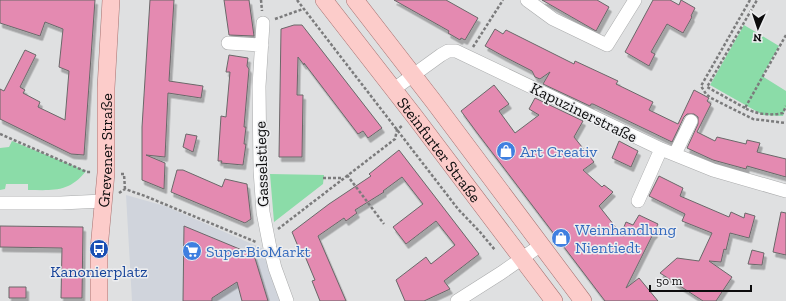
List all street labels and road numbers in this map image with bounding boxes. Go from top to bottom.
street label: Kapuzinerstraße [527,78,640,147]
street label: Grevener Straße [94,93,116,208]
street label: Steinfurter Straße [393,94,485,206]
street label: Gasselstiege [251,121,272,207]

